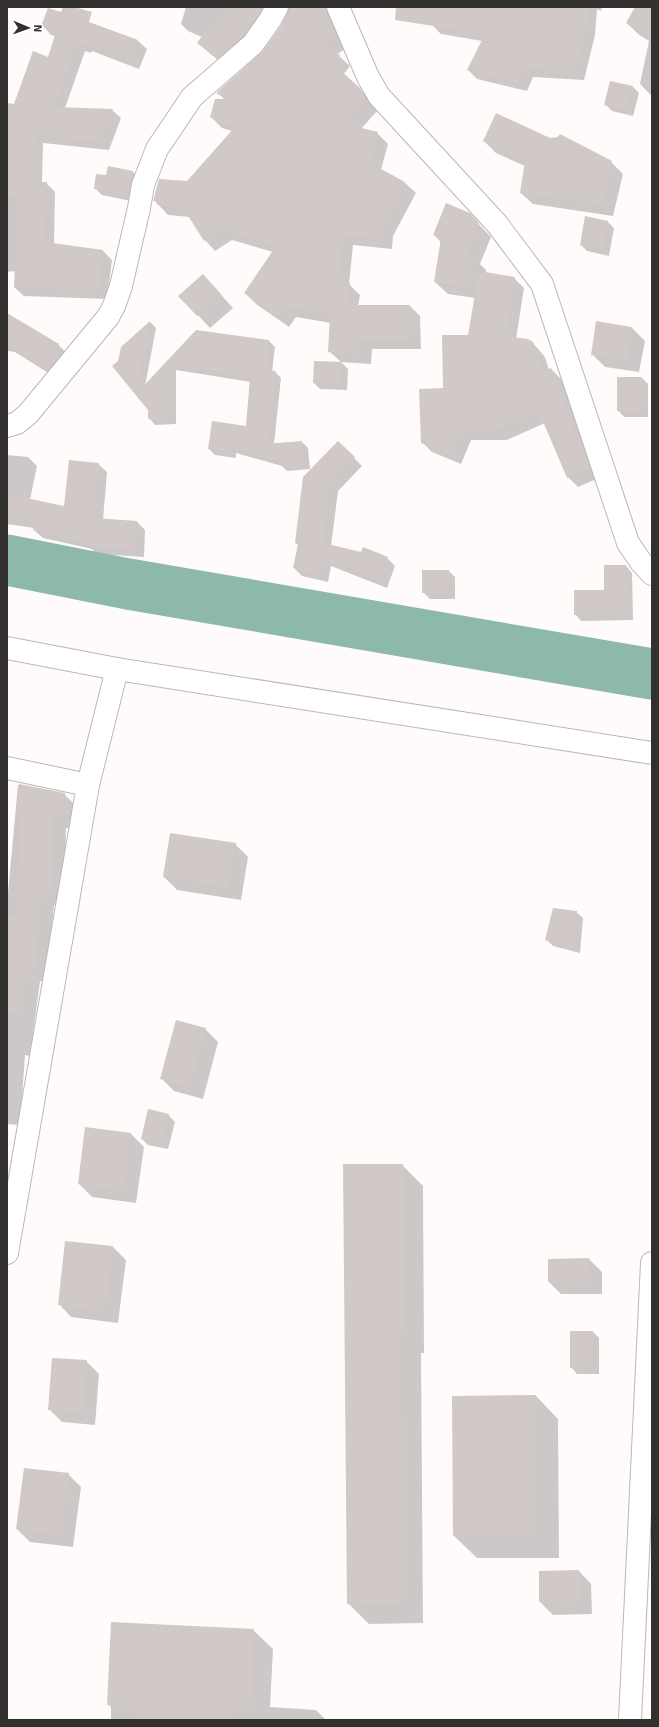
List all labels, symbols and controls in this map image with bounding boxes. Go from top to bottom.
north arrow [8,8,48,48]
text: N [31,24,44,32]

